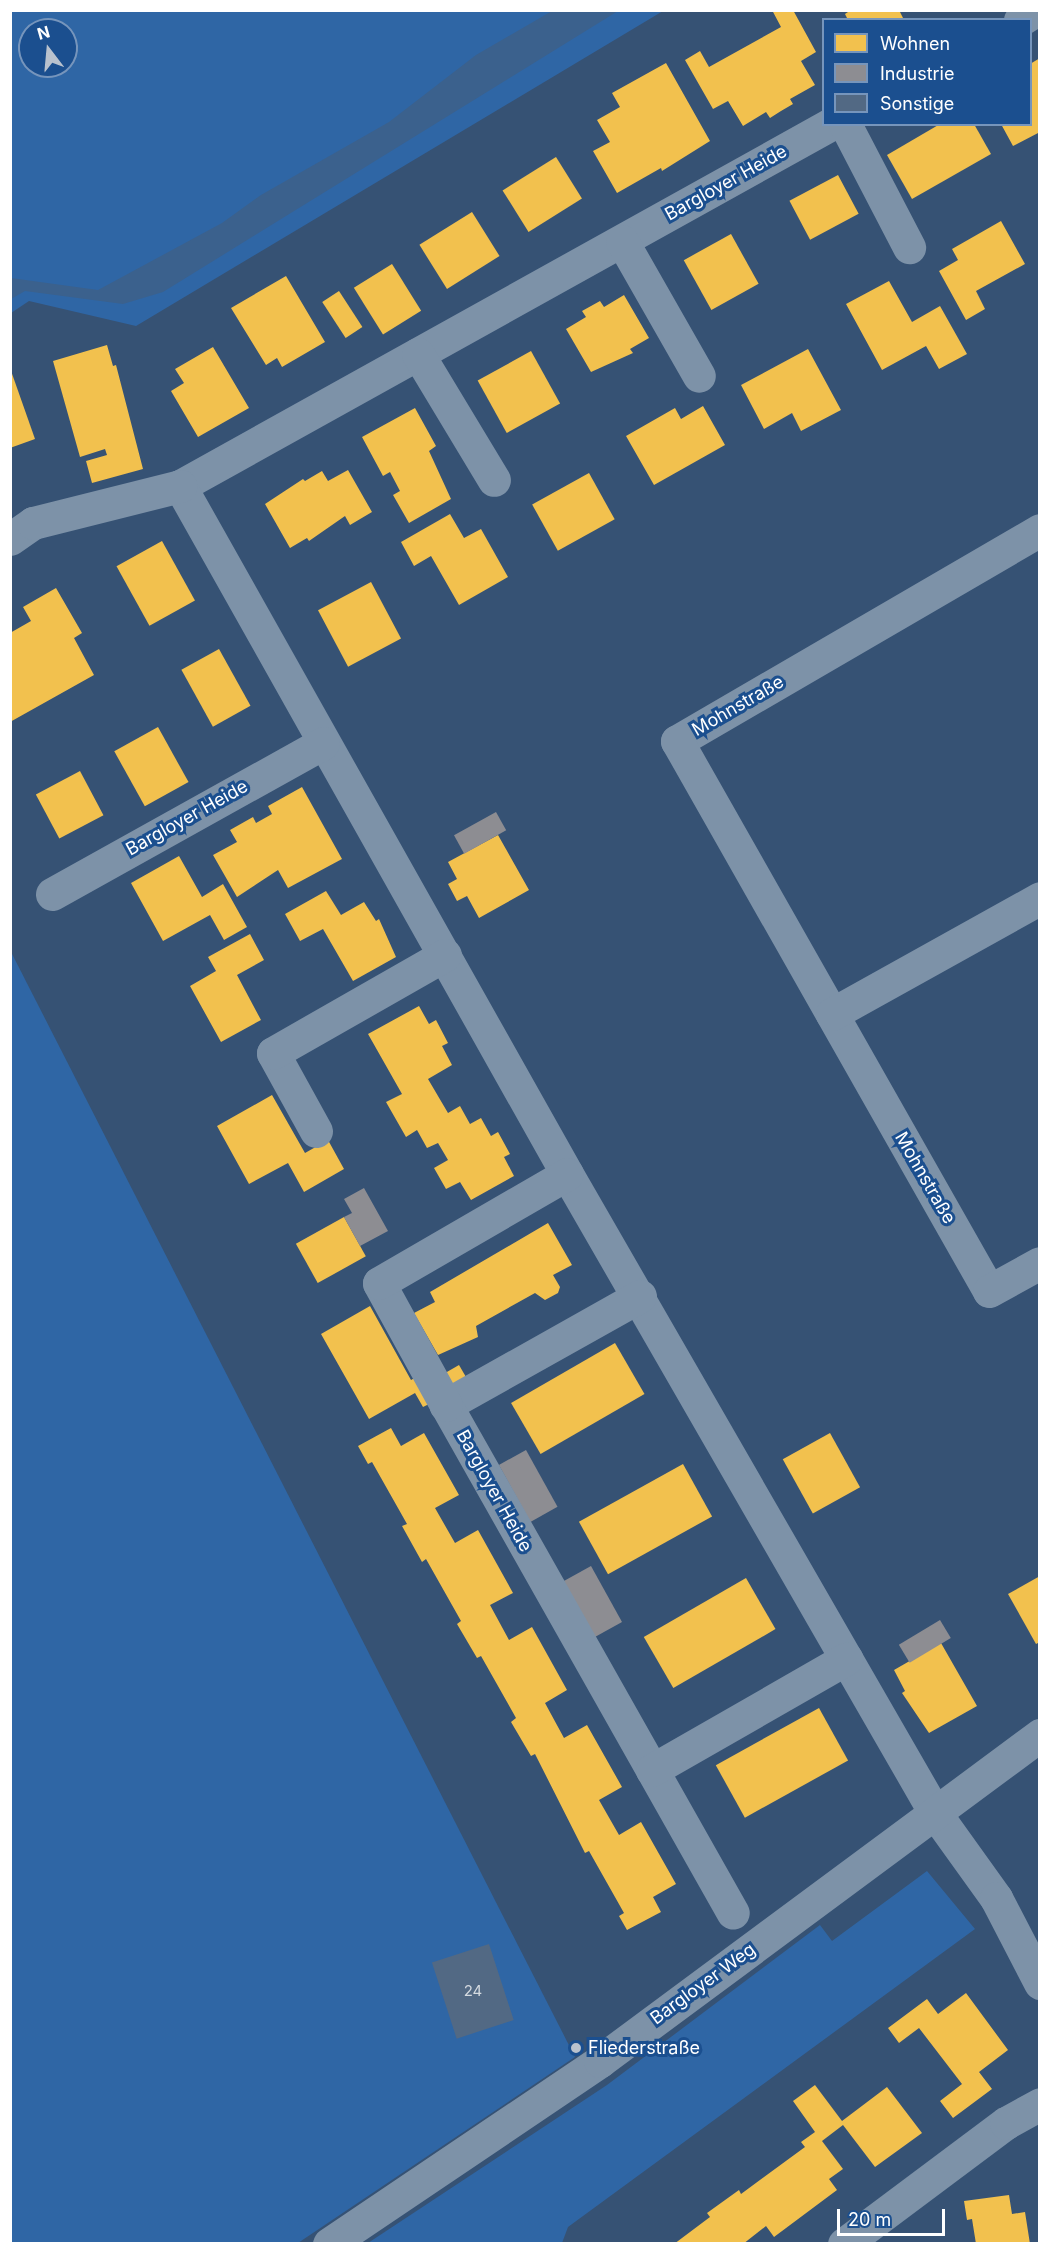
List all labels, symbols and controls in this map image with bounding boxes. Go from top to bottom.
north arrow [18,18,78,78]
legend [822,18,1032,126]
text: N [35,21,52,44]
text: Wohnen [880,33,950,54]
text: Industrie [880,63,954,84]
text: Sonstige [880,93,954,114]
street label: Bargloyer Heide [661,141,791,225]
street label: Mohnstraße [688,671,788,741]
street label: Bargloyer Heide [122,776,252,860]
street label: Mohnstraße [890,1128,960,1228]
street label: Bargloyer Heide [452,1426,536,1556]
street label: Bargloyer Weg [646,1939,760,2029]
house number: 24 [464,1982,482,2000]
place label: Fliederstraße [588,2037,700,2059]
marker: Fliederstraße [569,2041,583,2055]
scale bar [840,2197,948,2235]
text: 20 m [848,2209,891,2230]

